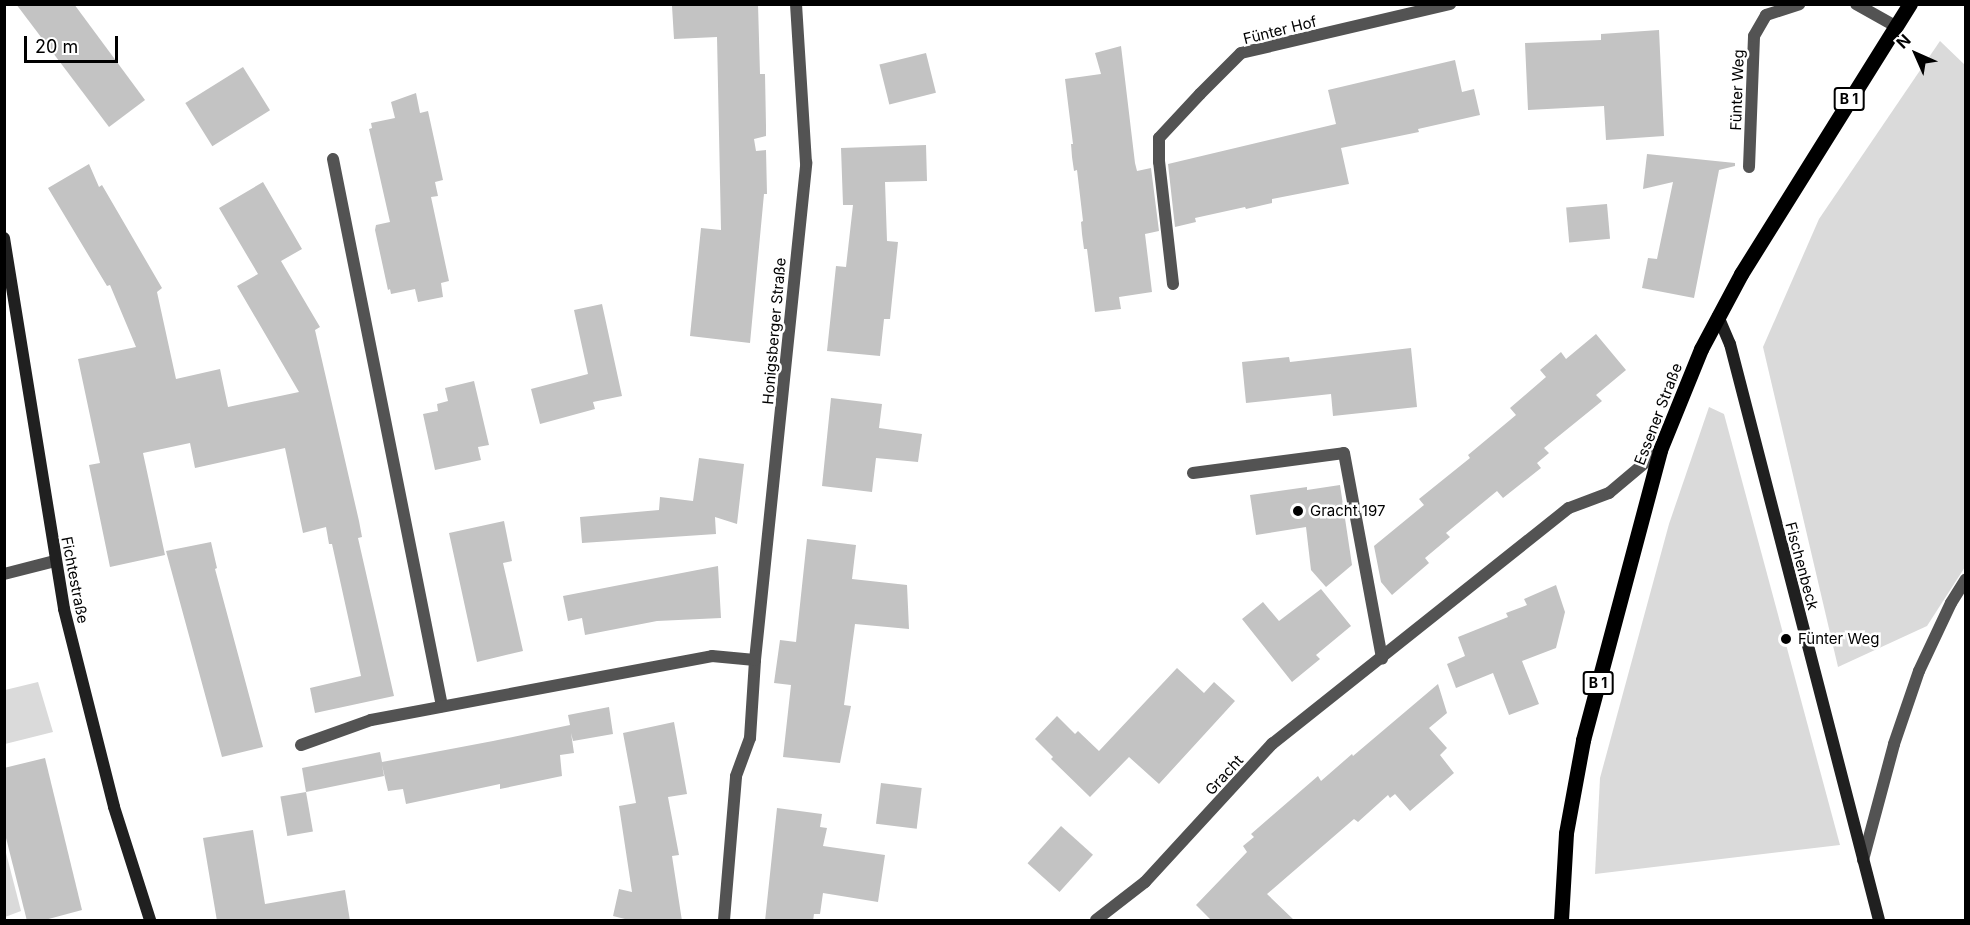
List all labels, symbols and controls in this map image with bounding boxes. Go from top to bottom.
street label: Fünter Hof [1241,12,1319,48]
scale bar [27,24,122,62]
north arrow [1886,24,1946,84]
text: N [1892,30,1915,53]
text: 20 m [35,36,78,57]
street label: Fünter Weg [1727,49,1747,131]
road number: B 1 [1832,88,1866,110]
street label: Honigsberger Straße [759,257,789,405]
street label: Essener Straße [1630,361,1686,467]
place label: Gracht 197 [1310,502,1385,520]
marker: Gracht 197 [1291,504,1305,518]
street label: Fischenbeck [1782,520,1822,612]
street label: Fichtestraße [58,535,92,625]
place label: Fünter Weg [1798,630,1879,648]
marker: Fünter Weg [1779,632,1793,646]
road number: B 1 [1582,672,1614,694]
street label: Gracht [1201,751,1247,799]

